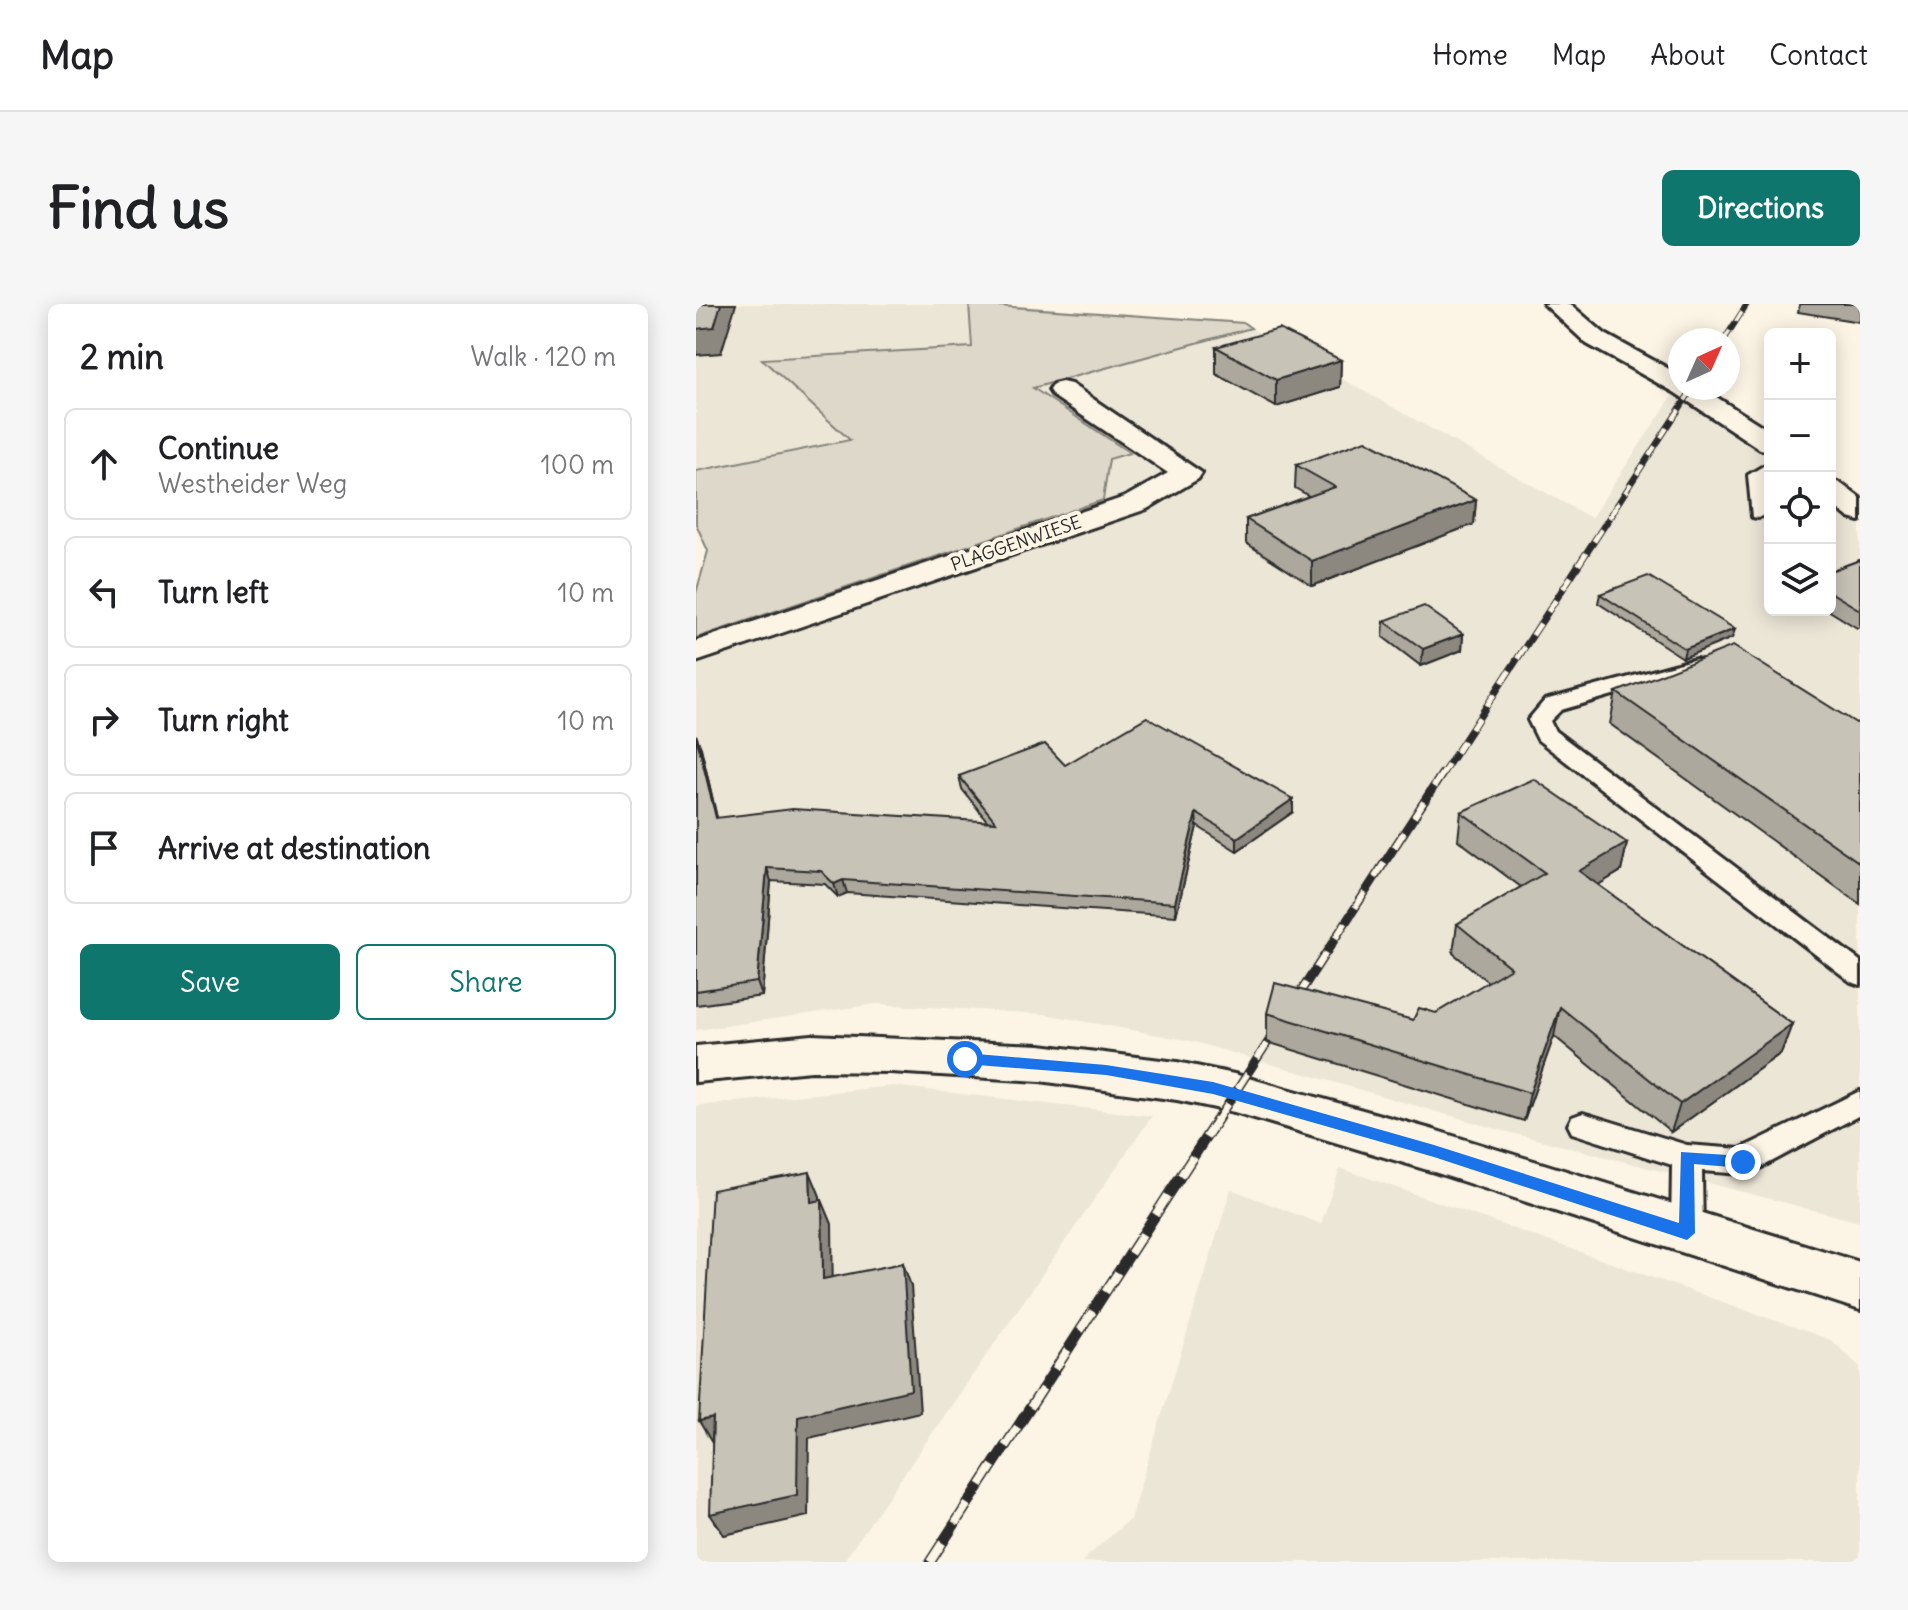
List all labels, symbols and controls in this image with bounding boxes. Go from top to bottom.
text: Map [40,32,114,79]
text: Home [1432,37,1508,73]
text: Map [1552,37,1606,73]
text: About [1650,37,1725,73]
text: Contact [1769,37,1868,73]
button: Directions [1662,170,1860,246]
text: Find us [48,173,229,243]
north arrow [1668,328,1740,400]
map controls [1764,328,1836,616]
button: + [1764,328,1836,400]
text: 2 min [80,335,164,378]
text: Walk · 120 m [470,340,616,373]
button: − [1764,400,1836,472]
text: Continue [158,429,279,467]
icon: ahead [82,442,126,486]
text: 100 m [540,448,614,481]
text: Westheider Weg [158,467,347,500]
button: locate [1764,472,1836,544]
street label: PLAGGENWIESE [948,510,1084,576]
button: layers [1764,544,1836,616]
icon: left [82,570,126,614]
text: Turn left [158,573,269,611]
text: 10 m [558,576,614,609]
icon: right [82,698,126,742]
text: Turn right [158,701,289,739]
text: 10 m [558,704,614,737]
icon: arrive [82,826,126,870]
text: Arrive at destination [158,829,430,867]
button: Save [80,944,340,1020]
button: Share [356,944,616,1020]
route start [947,1041,983,1077]
route end [1725,1144,1761,1180]

